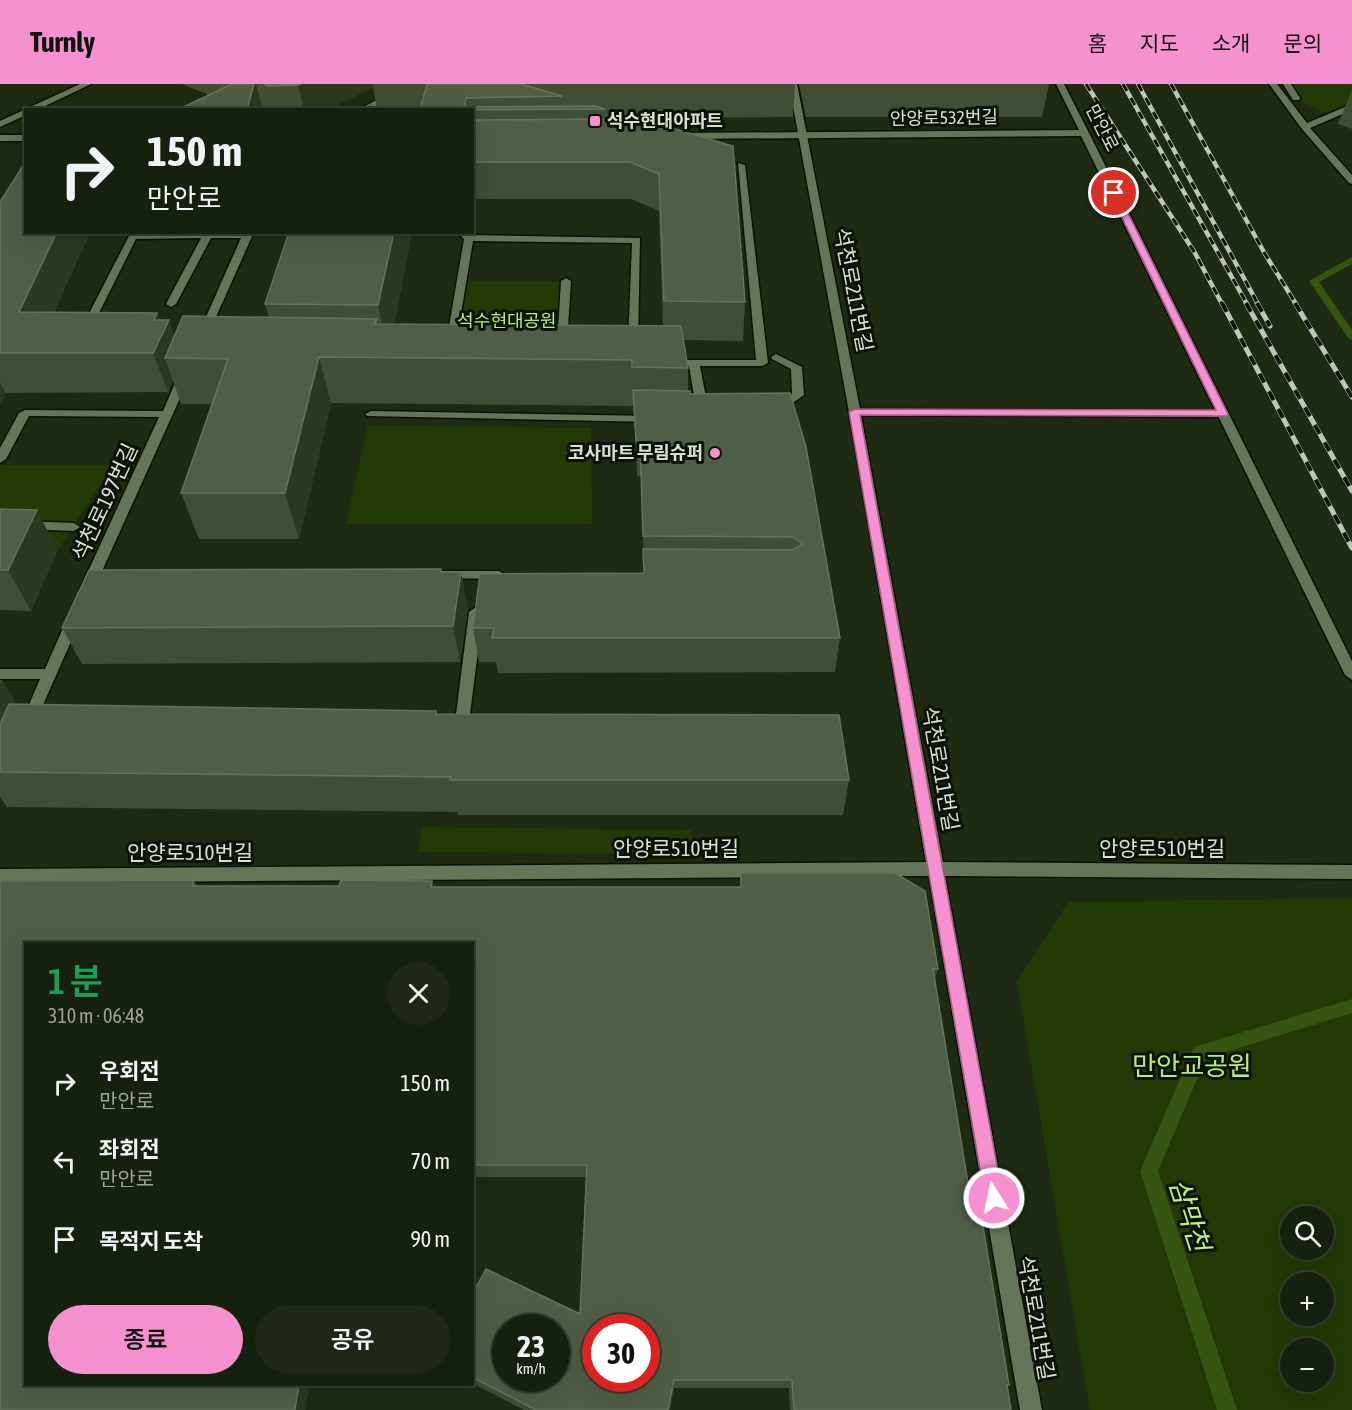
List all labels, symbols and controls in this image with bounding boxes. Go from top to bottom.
text: Turnly [30,26,95,58]
text: 홈 [1088,31,1107,55]
text: 지도 [1140,31,1179,55]
text: 소개 [1212,31,1250,55]
text: 문의 [1283,31,1322,55]
street label: 만안로 [1082,101,1123,155]
street label: 안양로532번길 [890,106,998,129]
place label: 석수현대아파트 [607,110,723,131]
marker: 석수현대아파트 [588,114,602,128]
text: 150 m [147,127,242,175]
icon: right [48,132,126,210]
pin [1088,167,1139,218]
icon: arrive [1097,176,1130,209]
text: 만안로 [147,183,222,214]
street label: 석천로211번길 [830,226,878,354]
park label: 석수현대공원 [457,310,557,331]
street label: 석천로197번길 [67,439,142,564]
place label: 코사마트 무림슈퍼 [568,442,703,463]
marker: 코사마트 무림슈퍼 [708,446,722,460]
street label: 석천로211번길 [918,705,964,833]
street label: 안양로510번길 [613,836,739,860]
street label: 안양로510번길 [1099,836,1225,860]
street label: 안양로510번길 [127,840,253,864]
text: 1 분 [48,960,103,1002]
button: close [387,962,450,1025]
text: 310 m · 06:48 [48,1004,144,1027]
park label: 만안교공원 [1132,1051,1252,1081]
text: 우회전 [99,1058,160,1084]
icon: right [48,1067,81,1100]
text: 150 m [400,1070,450,1096]
text: 만안로 [99,1089,154,1112]
text: 좌회전 [99,1136,160,1162]
icon: left [48,1145,81,1178]
text: 70 m [410,1148,450,1174]
position arrow [962,1166,1026,1230]
text: 만안로 [99,1167,154,1190]
water label: 삼막천 [1163,1175,1217,1258]
map controls [1280,1206,1334,1392]
button: search [1280,1206,1334,1260]
icon: arrive [48,1223,81,1256]
text: 90 m [410,1226,450,1252]
text: 목적지 도착 [99,1228,203,1254]
street label: 석천로211번길 [1014,1254,1060,1382]
button: + [1280,1272,1334,1326]
button: 종료 [48,1305,243,1374]
button: 공유 [255,1305,450,1374]
speed limit sign: 30 [582,1314,660,1392]
text: 23 [517,1329,545,1363]
button: − [1280,1338,1334,1392]
text: km/h [516,1360,546,1377]

